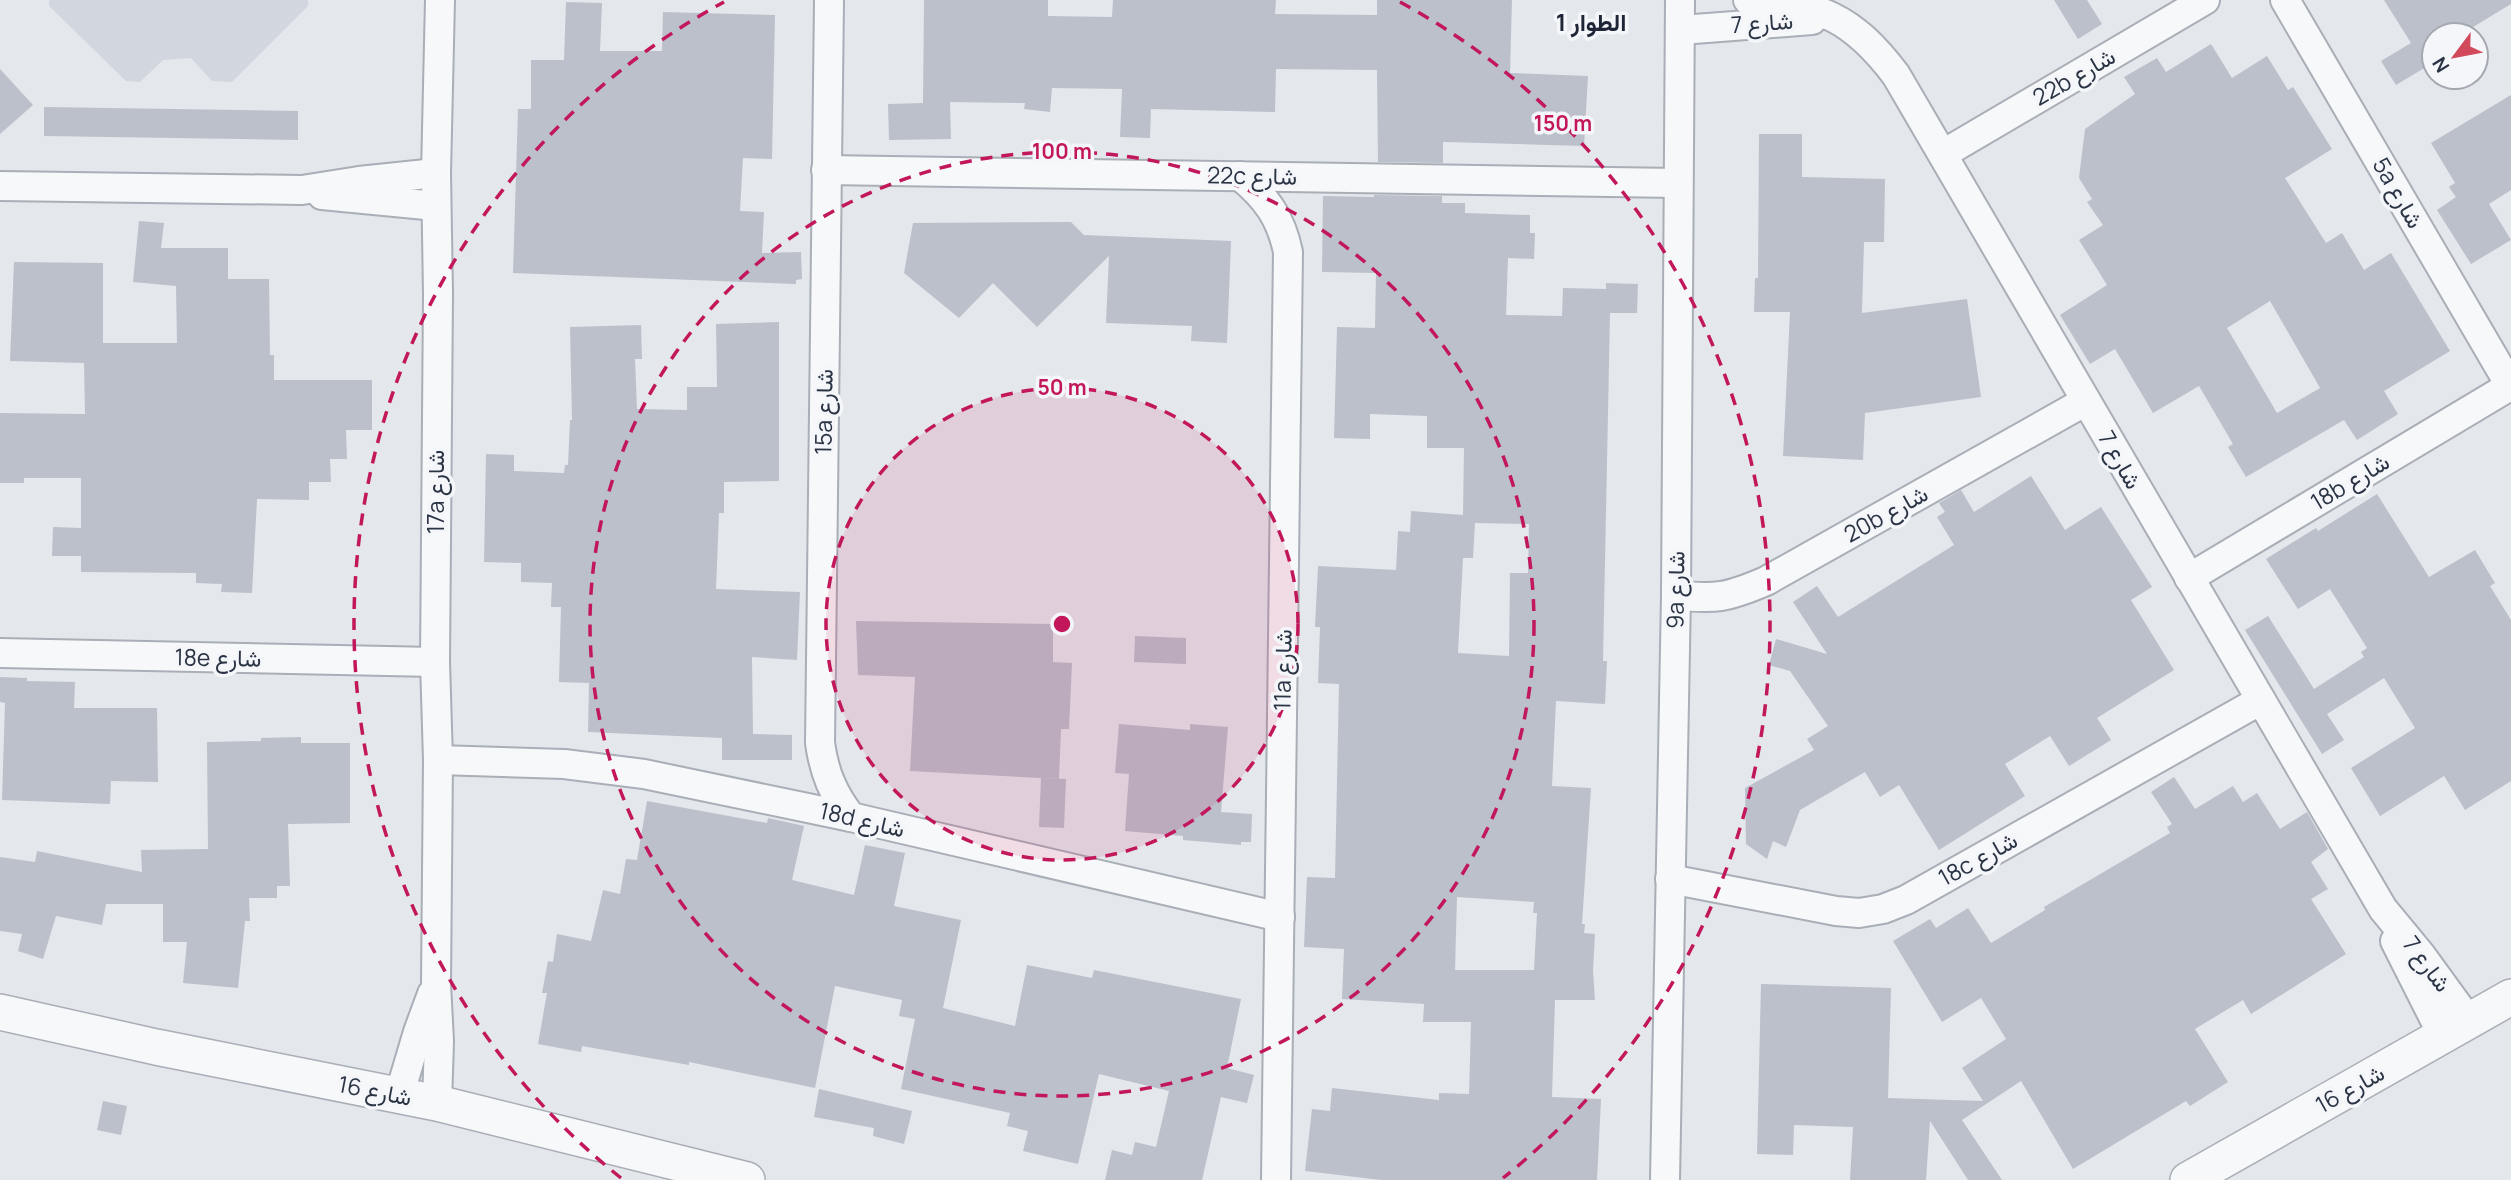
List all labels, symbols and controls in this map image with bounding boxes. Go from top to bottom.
street label: شارع 7 [1730,4,1794,41]
district label: الطوار 1 [1556,5,1626,38]
north arrow [2420,21,2490,91]
street label: 22b شارع [2026,40,2121,114]
text: N [2426,52,2455,78]
text: 150 m [1534,109,1592,137]
text: 100 m [1032,137,1092,165]
street label: 5a شارع [2365,151,2432,234]
street label: 22c شارع [1207,158,1297,193]
street label: 15a شارع [806,369,841,455]
text: 50 m [1037,373,1087,401]
street label: شارع 7 [2091,424,2150,495]
street label: 18b شارع [2304,445,2395,518]
street label: 17a شارع [419,450,452,534]
street label: 20b شارع [1838,477,1934,550]
street label: 9a شارع [1658,551,1693,629]
centre of rings [1050,612,1074,636]
street label: 11a شارع [1265,629,1300,711]
street label: 18e شارع [174,640,262,675]
street label: 18d شارع [816,794,908,845]
street label: 18c شارع [1932,823,2023,894]
street label: شارع 7 [2395,929,2459,999]
street label: شارع 16 [2309,1056,2390,1121]
street label: شارع 16 [336,1067,415,1114]

